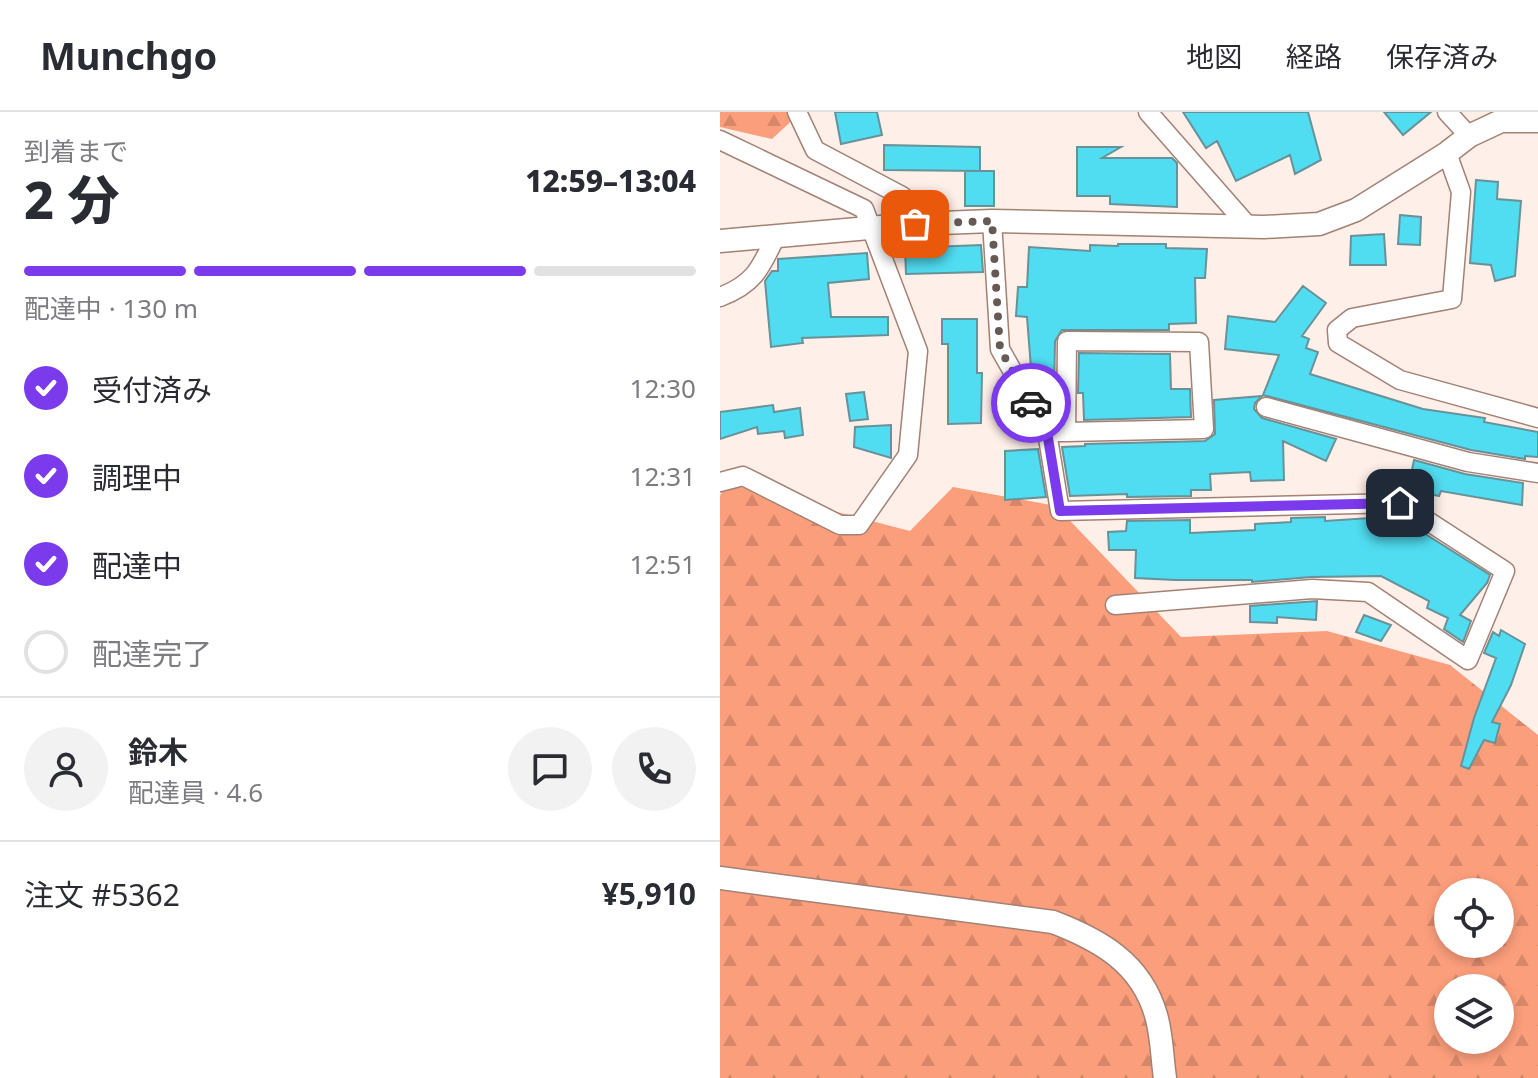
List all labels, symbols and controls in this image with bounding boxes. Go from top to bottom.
text: Munchgo [40,29,217,81]
text: 地図 [1186,37,1242,75]
text: 経路 [1286,37,1342,75]
text: 保存済み [1386,37,1498,75]
text: 到着まで [24,133,128,169]
text: 12:59–13:04 [525,160,696,201]
text: 2 分 [24,163,120,234]
pin [881,190,949,258]
icon: bag [893,202,937,246]
text: 配達中 · 130 m [24,290,198,326]
courier [991,363,1071,443]
icon: check [24,366,68,410]
text: 受付済み [92,369,212,410]
text: 12:30 [630,370,696,406]
icon: car [1009,381,1053,425]
icon: check [24,454,68,498]
text: 調理中 [92,457,182,498]
text: 12:31 [630,458,696,494]
pin [1366,469,1434,537]
icon: home [1378,481,1422,525]
icon: check [24,542,68,586]
text: 配達中 [92,545,182,586]
text: 12:51 [630,546,696,582]
text: 配達完了 [92,633,212,674]
button: person [24,727,108,811]
button: chat [508,727,592,811]
button: phone [612,727,696,811]
text: 鈴木 [128,731,188,772]
text: 配達員 · 4.6 [128,774,263,810]
text: ¥5,910 [602,873,696,914]
text: 注文 #5362 [24,874,180,915]
map controls [1434,878,1514,1054]
button: locate [1434,878,1514,958]
button: layers [1434,974,1514,1054]

